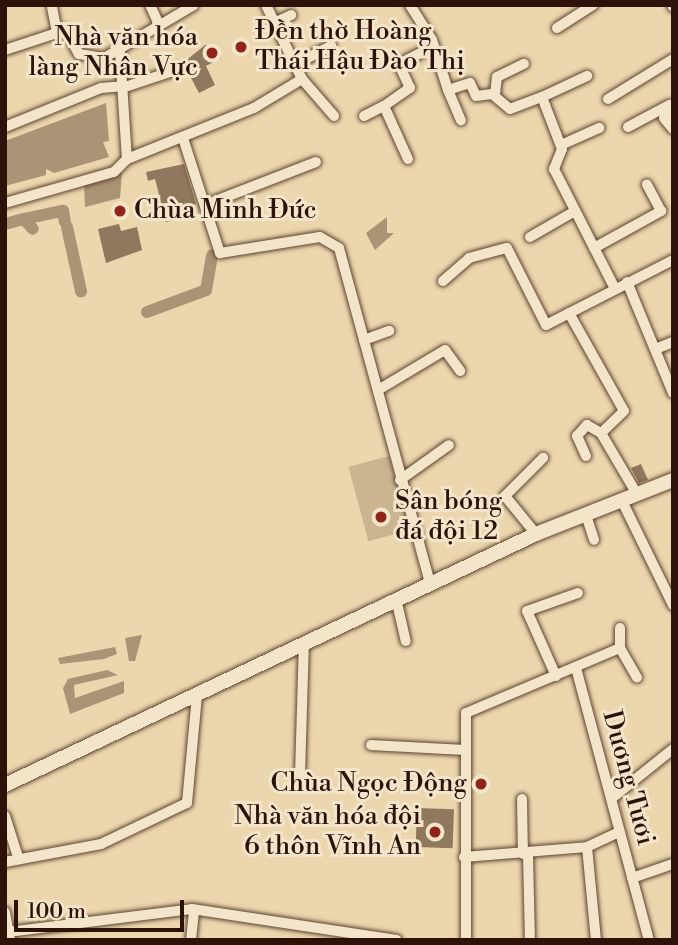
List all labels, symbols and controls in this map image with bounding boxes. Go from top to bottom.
place label: Đền thờ Hoàng Thái Hậu Đào Thị [255,16,465,78]
place label: Nhà văn hóa làng Nhân Vực [29,22,198,84]
marker: Đền thờ Hoàng Thái Hậu Đào Thị [233,39,249,55]
marker: Nhà văn hóa làng Nhân Vực [204,45,220,61]
place label: Chùa Minh Đức [134,195,317,227]
marker: Chùa Minh Đức [112,203,128,219]
place label: Sân bóng đá đội 12 [395,486,502,548]
marker: Sân bóng đá đội 12 [373,509,389,525]
street label: Dương Tươi [595,707,661,849]
place label: Chùa Ngọc Động [271,768,467,800]
marker: Chùa Ngọc Động [473,776,489,792]
place label: Nhà văn hóa đội 6 thôn Vĩnh An [234,801,421,862]
marker: Nhà văn hóa đội 6 thôn Vĩnh An [427,824,443,840]
scale bar [18,886,187,930]
text: 100 m [27,899,86,925]

